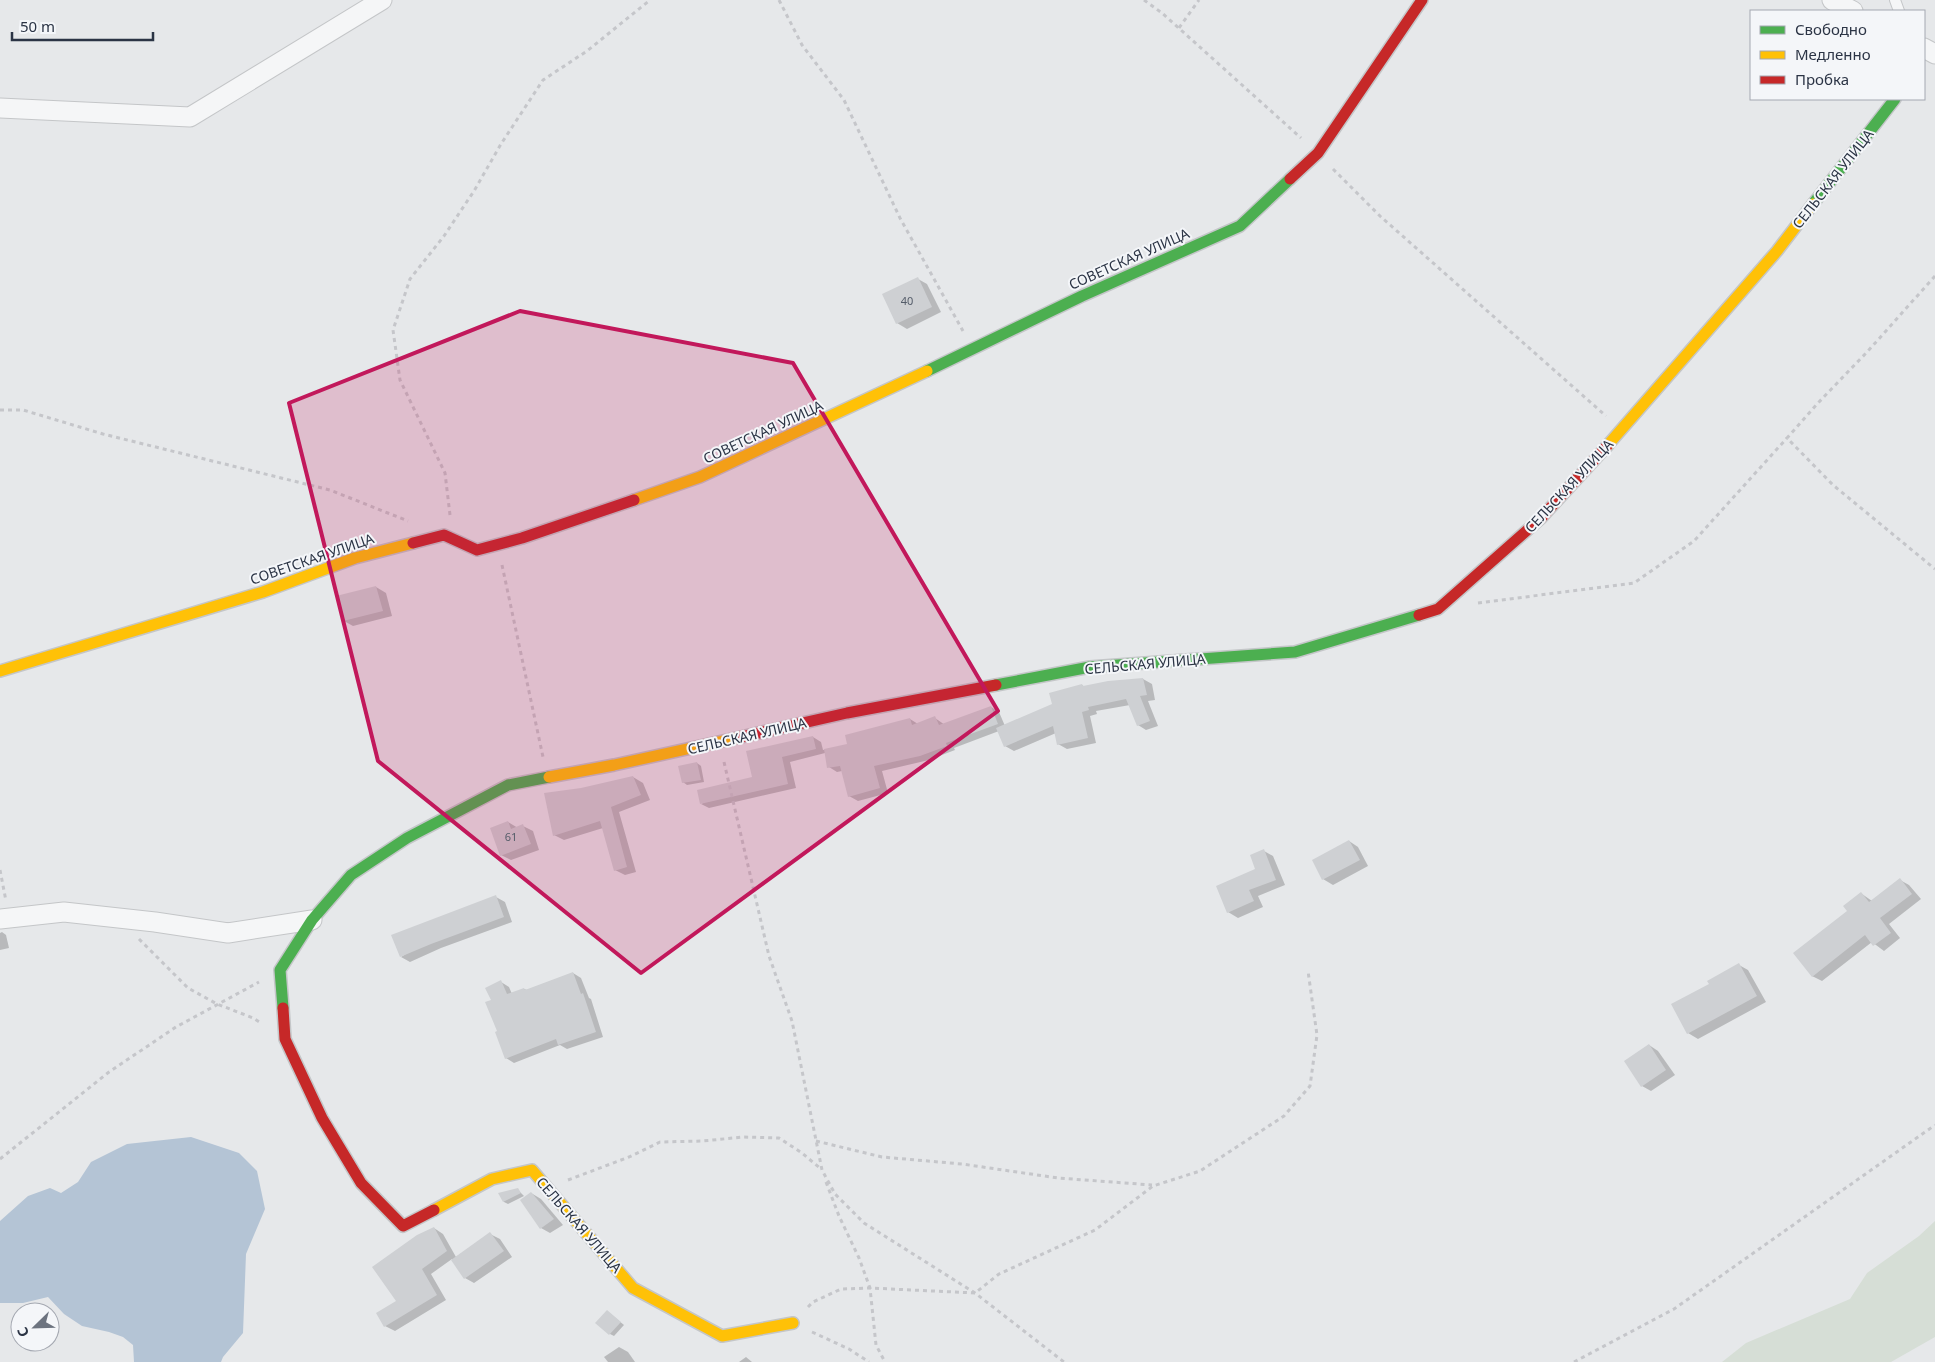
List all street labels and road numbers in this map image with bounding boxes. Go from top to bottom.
street label: СЕЛЬСКАЯ УЛИЦА [1788,125,1877,232]
street label: СОВЕТСКАЯ УЛИЦА [1066,223,1192,294]
street label: СОВЕТСКАЯ УЛИЦА [700,395,826,468]
street label: СЕЛЬСКАЯ УЛИЦА [1520,435,1617,536]
street label: СОВЕТСКАЯ УЛИЦА [247,528,376,589]
street label: СЕЛЬСКАЯ УЛИЦА [1084,649,1206,678]
street label: СЕЛЬСКАЯ УЛИЦА [686,713,808,758]
street label: СЕЛЬСКАЯ УЛИЦА [532,1173,626,1277]

